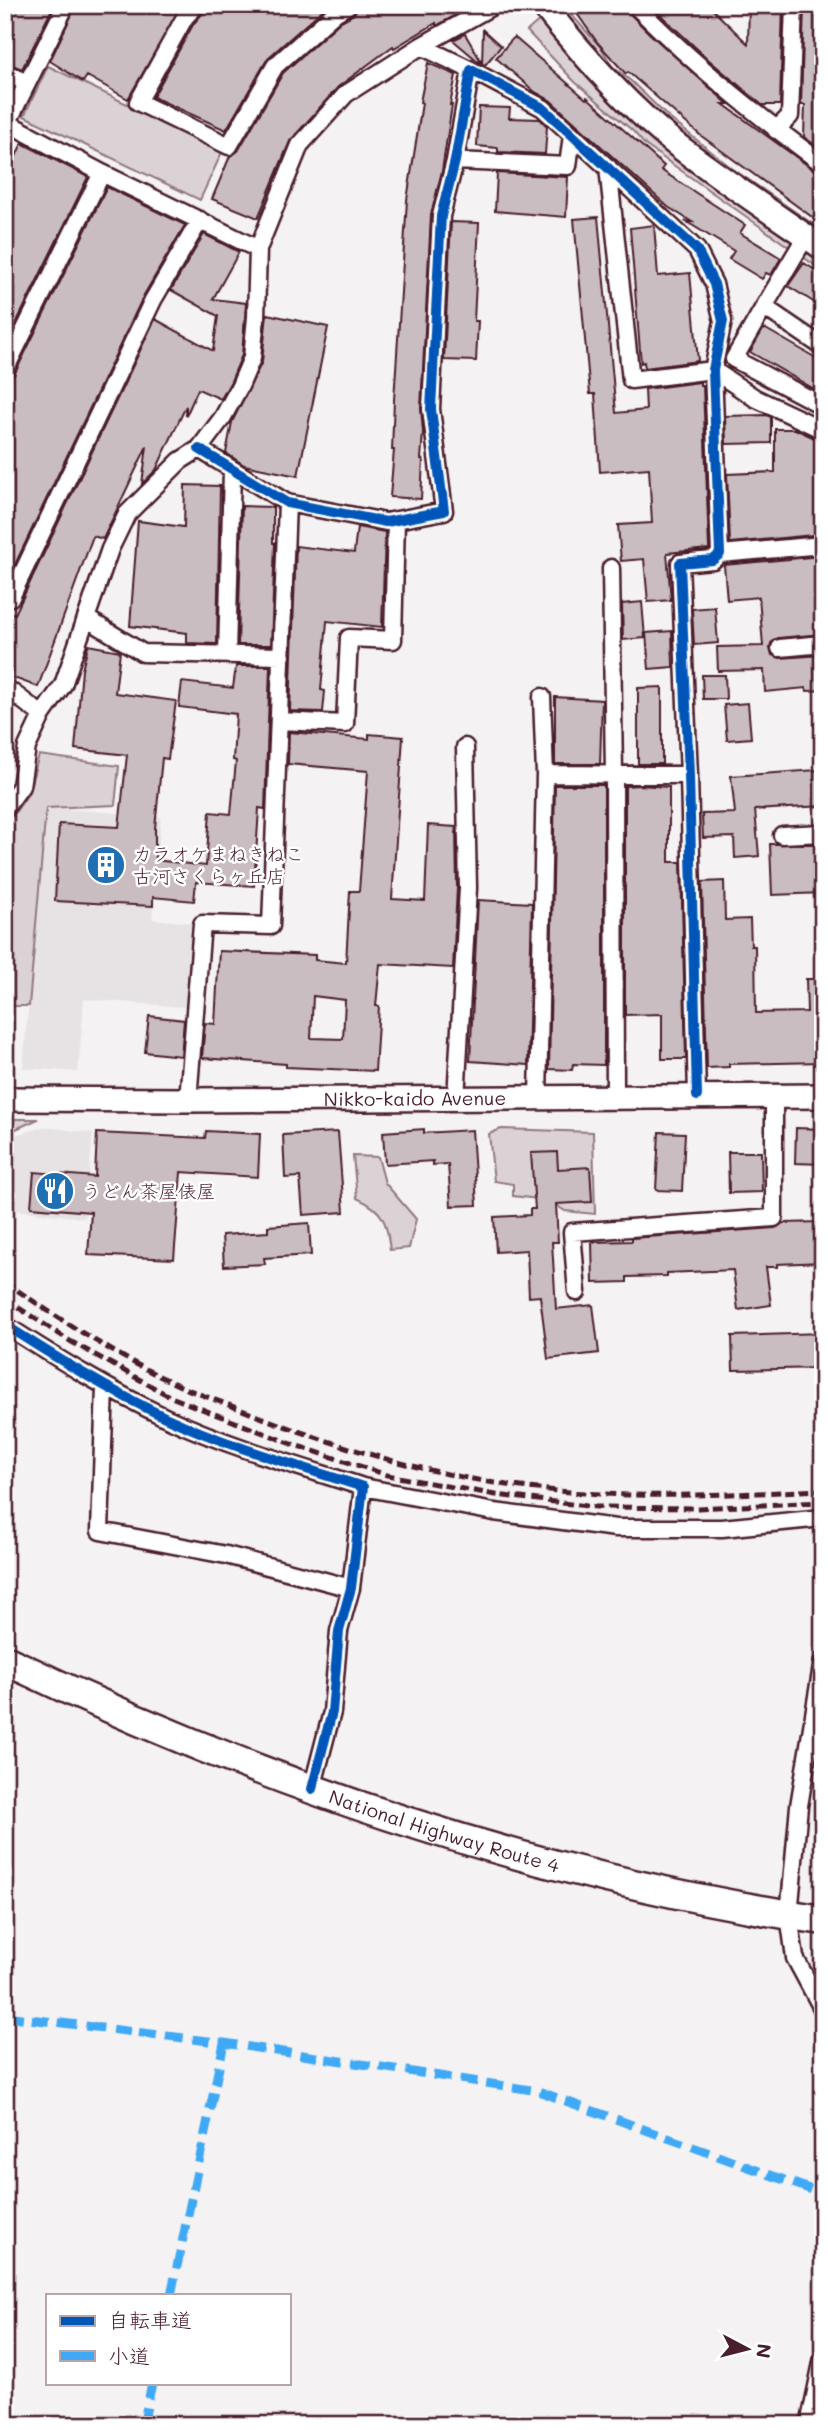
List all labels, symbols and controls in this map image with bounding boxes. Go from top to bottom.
place label: カラオケまねきねこ 古河さくらヶ丘店 [133,841,304,888]
building icon: カラオケまねきねこ 古河さくらヶ丘店 [85,844,127,886]
street label: Nikko-kaido Avenue [324,1085,506,1111]
restaurant icon: うどん茶屋俵屋 [34,1170,76,1212]
place label: うどん茶屋俵屋 [82,1178,215,1203]
street label: National Highway Route 4 [326,1783,562,1878]
legend [46,2294,290,2384]
text: 自転車道 [108,2306,192,2333]
north arrow [712,2314,782,2384]
text: 小道 [108,2342,150,2369]
text: N [751,2342,778,2360]

